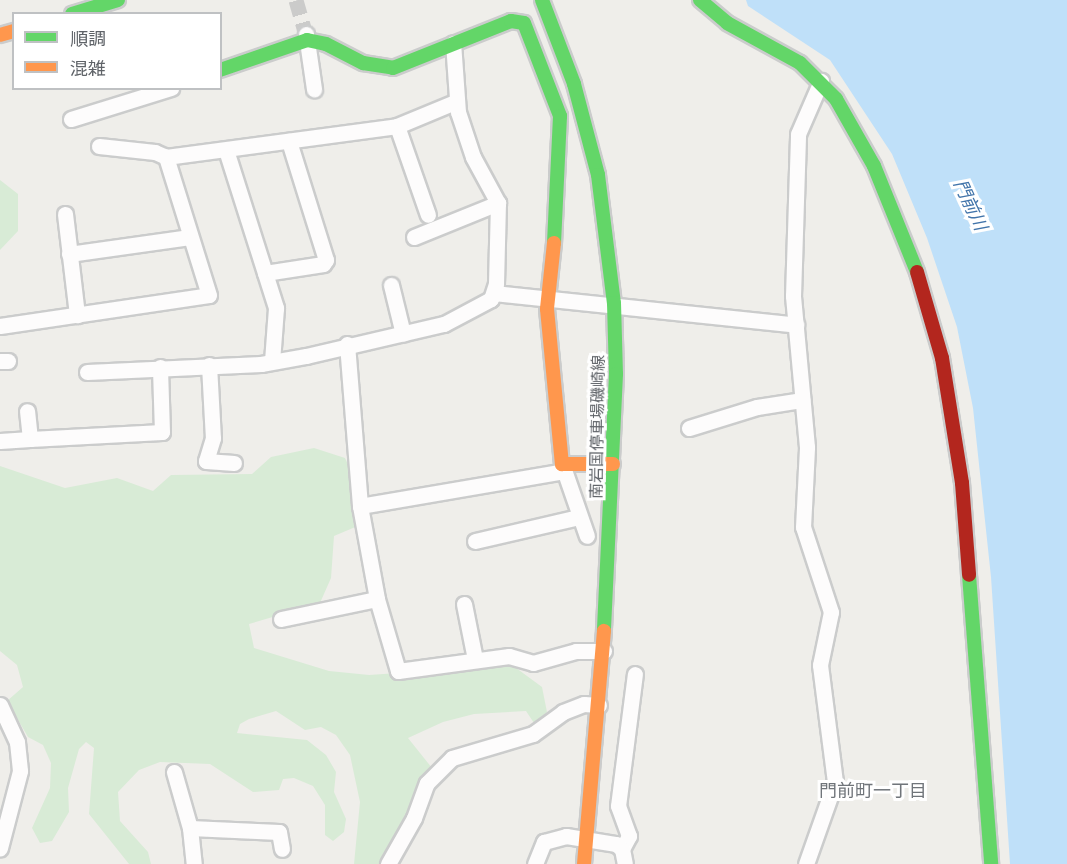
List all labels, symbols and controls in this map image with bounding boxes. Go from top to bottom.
legend [12,12,222,90]
text: 順調 [70,26,106,51]
text: 混雑 [70,56,106,81]
water label: 門前川 [949,176,991,234]
street label: 南岩国停車場磯崎線 [586,355,608,499]
district label: 門前町一丁目 [819,780,927,802]

